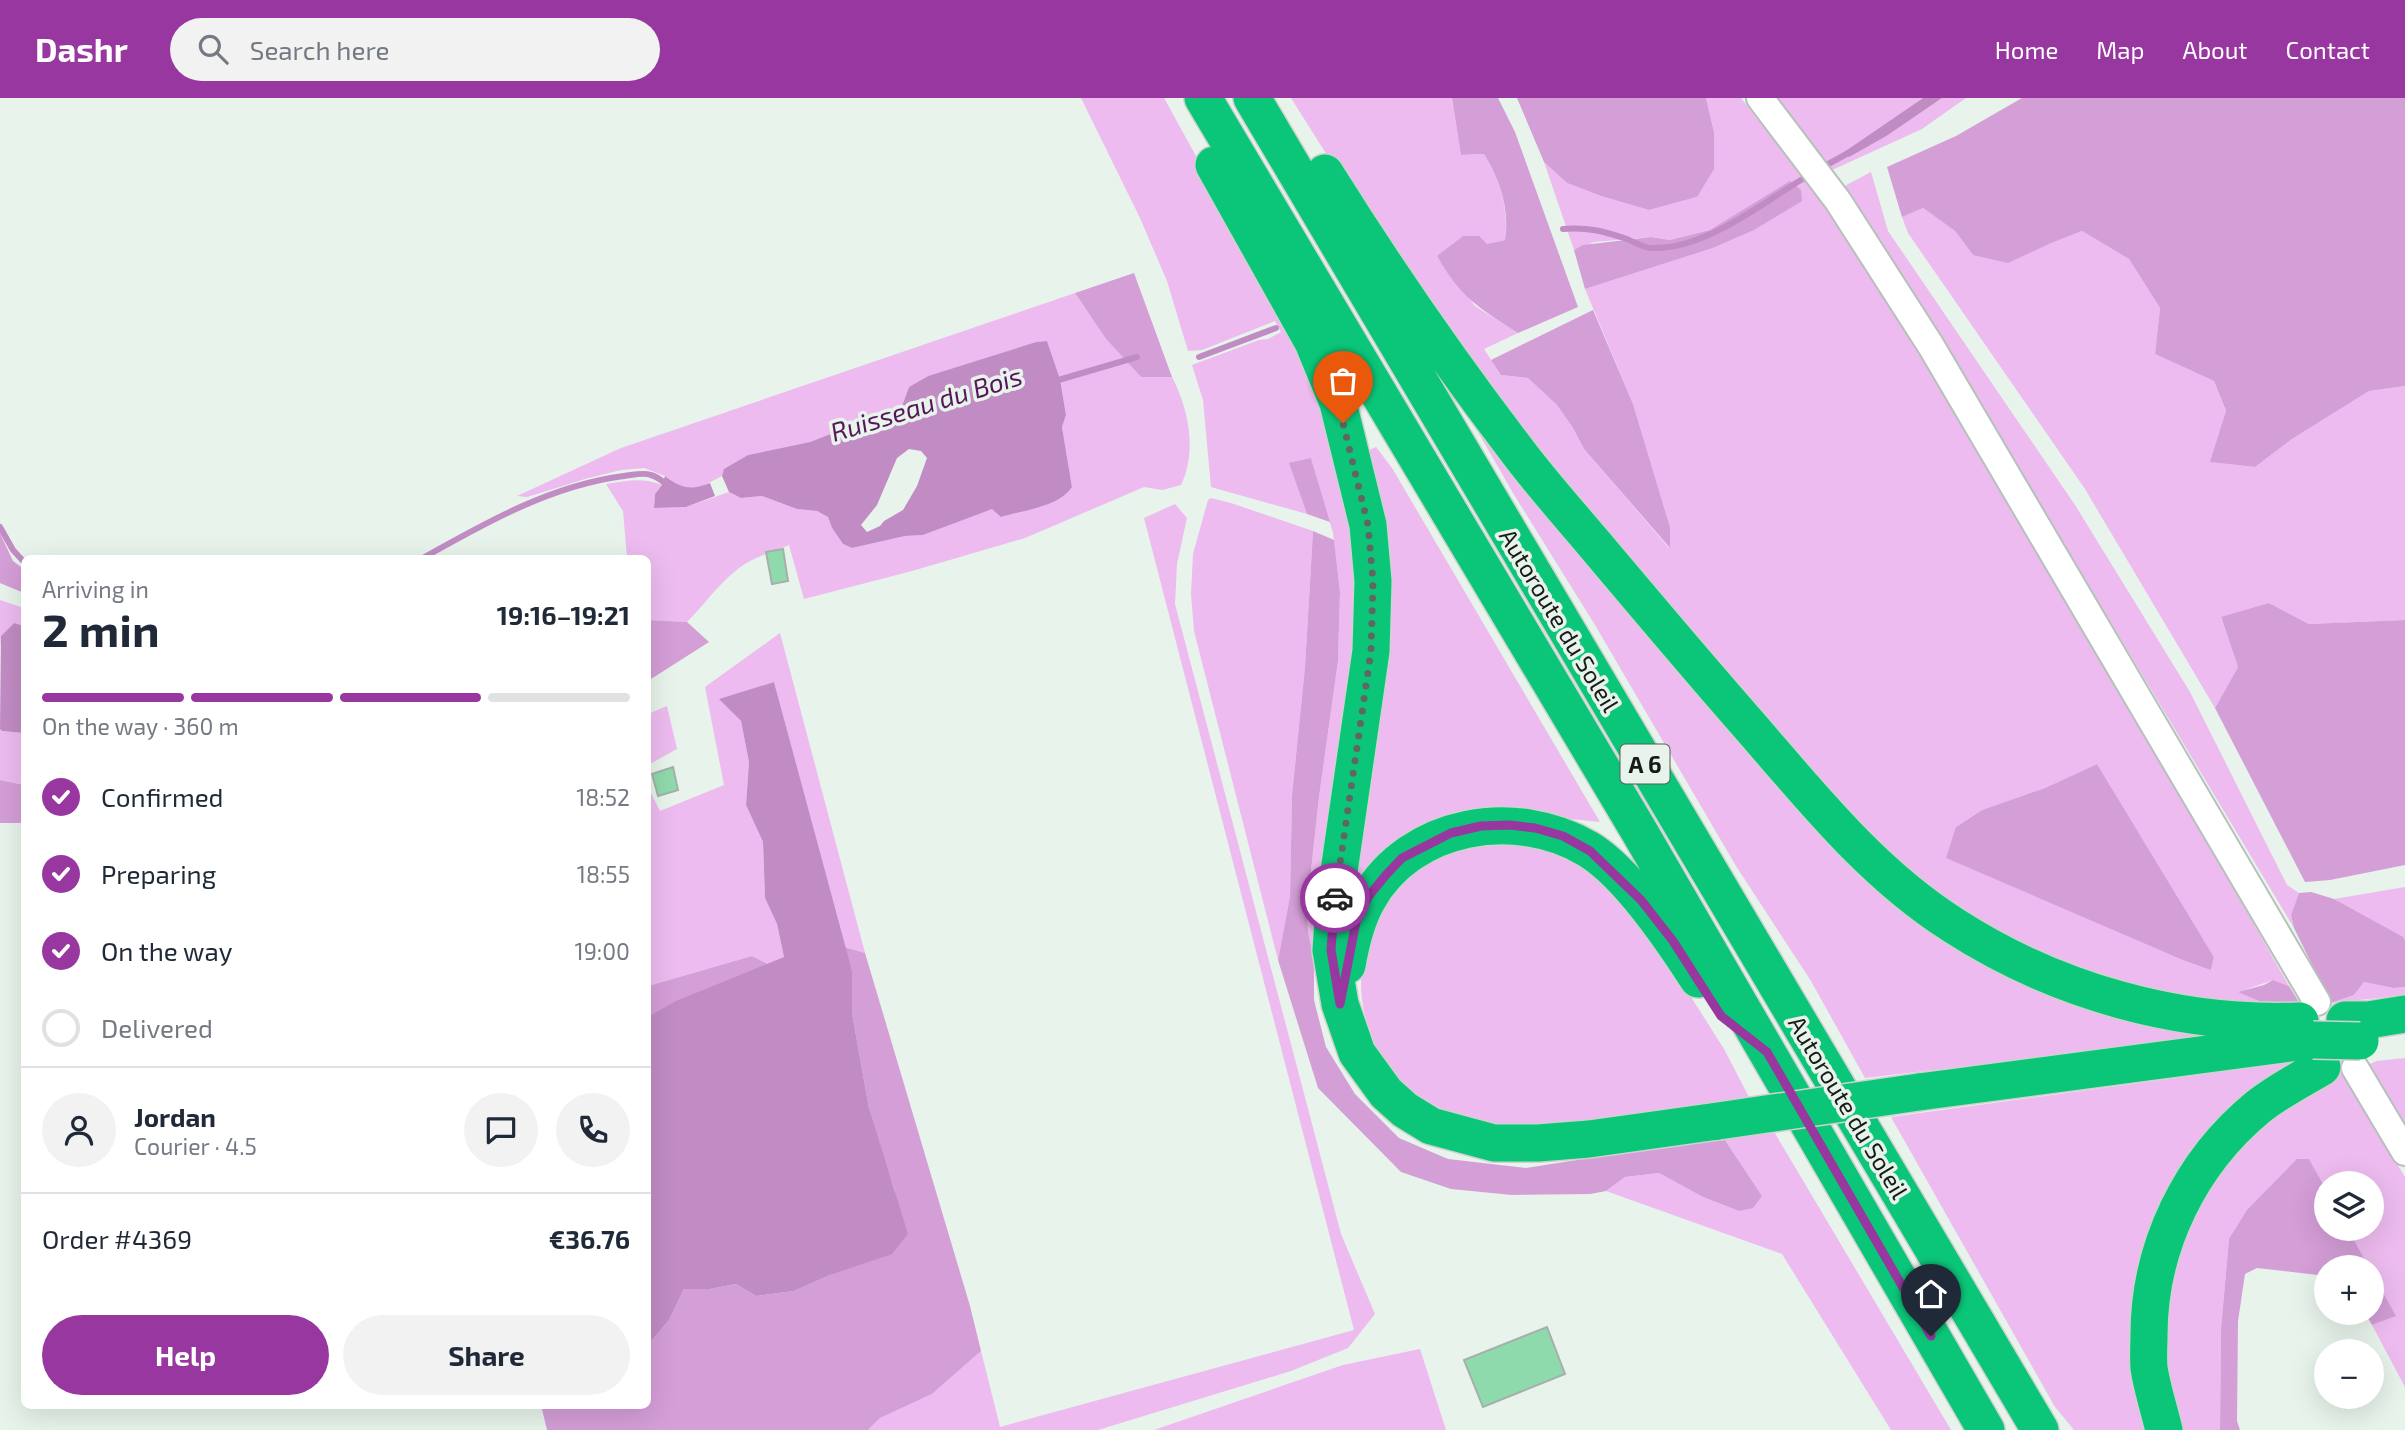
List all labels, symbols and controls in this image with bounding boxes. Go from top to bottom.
search box [170,18,660,81]
text: Dashr [35,29,128,69]
icon: search [194,30,232,68]
text: Search here [250,34,389,65]
text: Home [1995,35,2058,64]
text: Map [2096,35,2144,64]
text: About [2182,35,2248,64]
text: Contact [2286,35,2370,64]
pin [1313,351,1373,423]
water label: Ruisseau du Bois [826,359,1026,447]
icon: bag [1324,362,1362,400]
street label: Autoroute du Soleil [1494,523,1626,717]
text: Arriving in [42,575,149,603]
text: 19:16–19:21 [497,599,630,630]
text: 2 min [42,601,160,656]
text: On the way · 360 m [42,712,239,740]
road number: A 6 [1620,744,1670,784]
icon: check [42,778,80,816]
text: Confirmed [101,781,224,812]
text: 18:52 [576,783,630,811]
icon: check [42,855,80,893]
text: Preparing [101,858,216,889]
text: 18:55 [577,860,630,888]
courier [1300,863,1370,933]
icon: car [1316,879,1354,917]
icon: check [42,932,80,970]
text: On the way [101,935,232,966]
text: 19:00 [575,937,630,965]
street label: Autoroute du Soleil [1783,1010,1915,1204]
text: Delivered [101,1012,213,1043]
button: person [42,1093,116,1167]
button: chat [464,1093,538,1167]
button: phone [556,1093,630,1167]
text: Jordan [134,1101,216,1132]
text: Courier · 4.5 [134,1132,257,1160]
map controls [2314,1171,2384,1409]
button: layers [2314,1171,2384,1241]
text: Order #4369 [42,1223,192,1254]
text: €36.76 [549,1223,630,1254]
button: + [2314,1255,2384,1325]
pin [1901,1264,1961,1336]
icon: home [1912,1275,1950,1313]
button: Help [42,1315,329,1395]
button: Share [343,1315,630,1395]
button: − [2314,1339,2384,1409]

